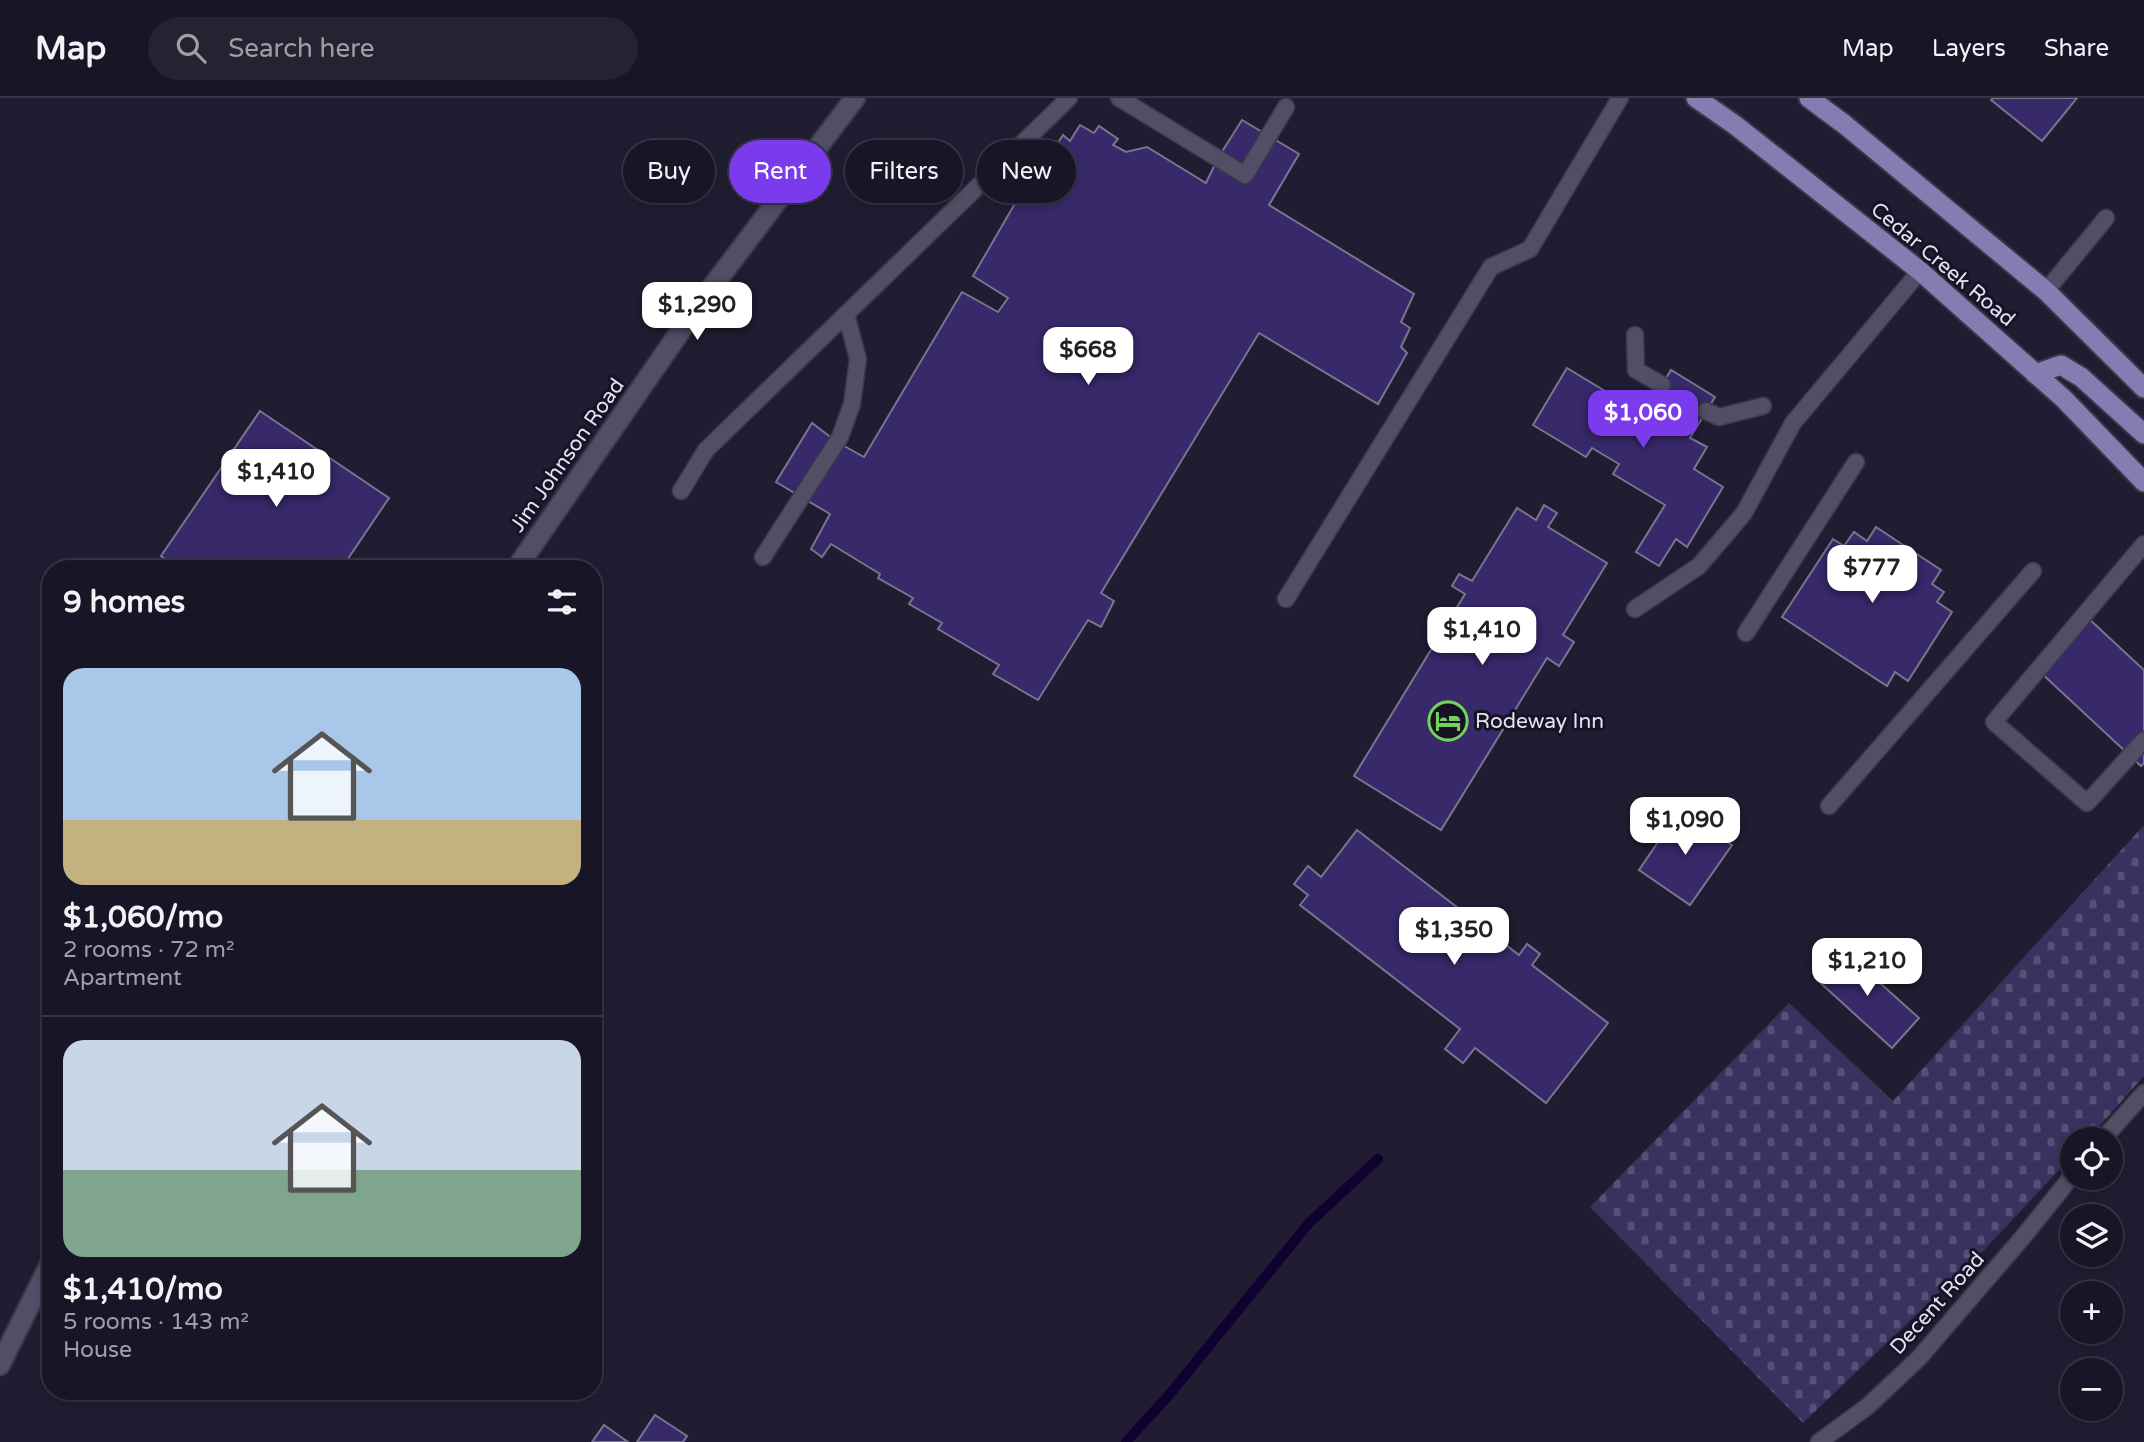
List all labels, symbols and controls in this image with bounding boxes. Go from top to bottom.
search box [148,17,638,80]
text: Map [35,29,106,68]
icon: search [172,29,210,67]
text: Search here [228,33,374,64]
text: Map [1842,34,1894,63]
text: Layers [1932,34,2006,63]
text: Share [2044,34,2109,63]
chip: Buy [623,140,715,203]
chip: Rent [729,140,831,203]
chip: Filters [845,140,963,203]
chip: New [977,140,1076,203]
street label: Cedar Creek Road [1866,197,2020,332]
pin: $1,290 [640,282,754,342]
text: $1,290 [658,291,736,319]
pin: $668 [1047,328,1129,387]
text: $668 [1059,336,1117,364]
street label: Jim Johnson Road [505,374,630,537]
pin: $1,060 [1586,390,1700,450]
text: $1,060 [1604,399,1682,427]
pin: $1,410 [219,450,333,509]
text: $1,410 [237,458,315,486]
pin: $777 [1831,546,1913,605]
text: $777 [1843,554,1901,582]
icon: filters [543,583,581,621]
text: 9 homes [63,584,185,621]
pin: $1,410 [1425,608,1539,667]
text: $1,410 [1443,616,1521,644]
hotel icon: Rodeway Inn [1427,700,1469,742]
place label: Rodeway Inn [1475,709,1604,734]
icon: home [259,713,385,839]
pin: $1,090 [1628,798,1742,857]
text: $1,090 [1646,806,1724,834]
text: $1,060/mo [63,899,223,936]
pin: $1,350 [1397,908,1511,967]
text: $1,350 [1415,916,1493,944]
text: 2 rooms · 72 m² [63,936,234,964]
pin: $1,210 [1810,939,1924,998]
text: $1,210 [1828,947,1906,975]
text: Apartment [63,964,182,992]
icon: home [259,1085,385,1211]
map controls [2060,1127,2123,1421]
button: locate [2060,1127,2123,1190]
button: layers [2060,1204,2123,1267]
street label: Decent Road [1885,1247,1990,1360]
text: $1,410/mo [63,1271,223,1308]
button: + [2060,1281,2123,1344]
text: 5 rooms · 143 m² [63,1308,249,1336]
text: House [63,1336,132,1364]
button: − [2060,1358,2123,1421]

